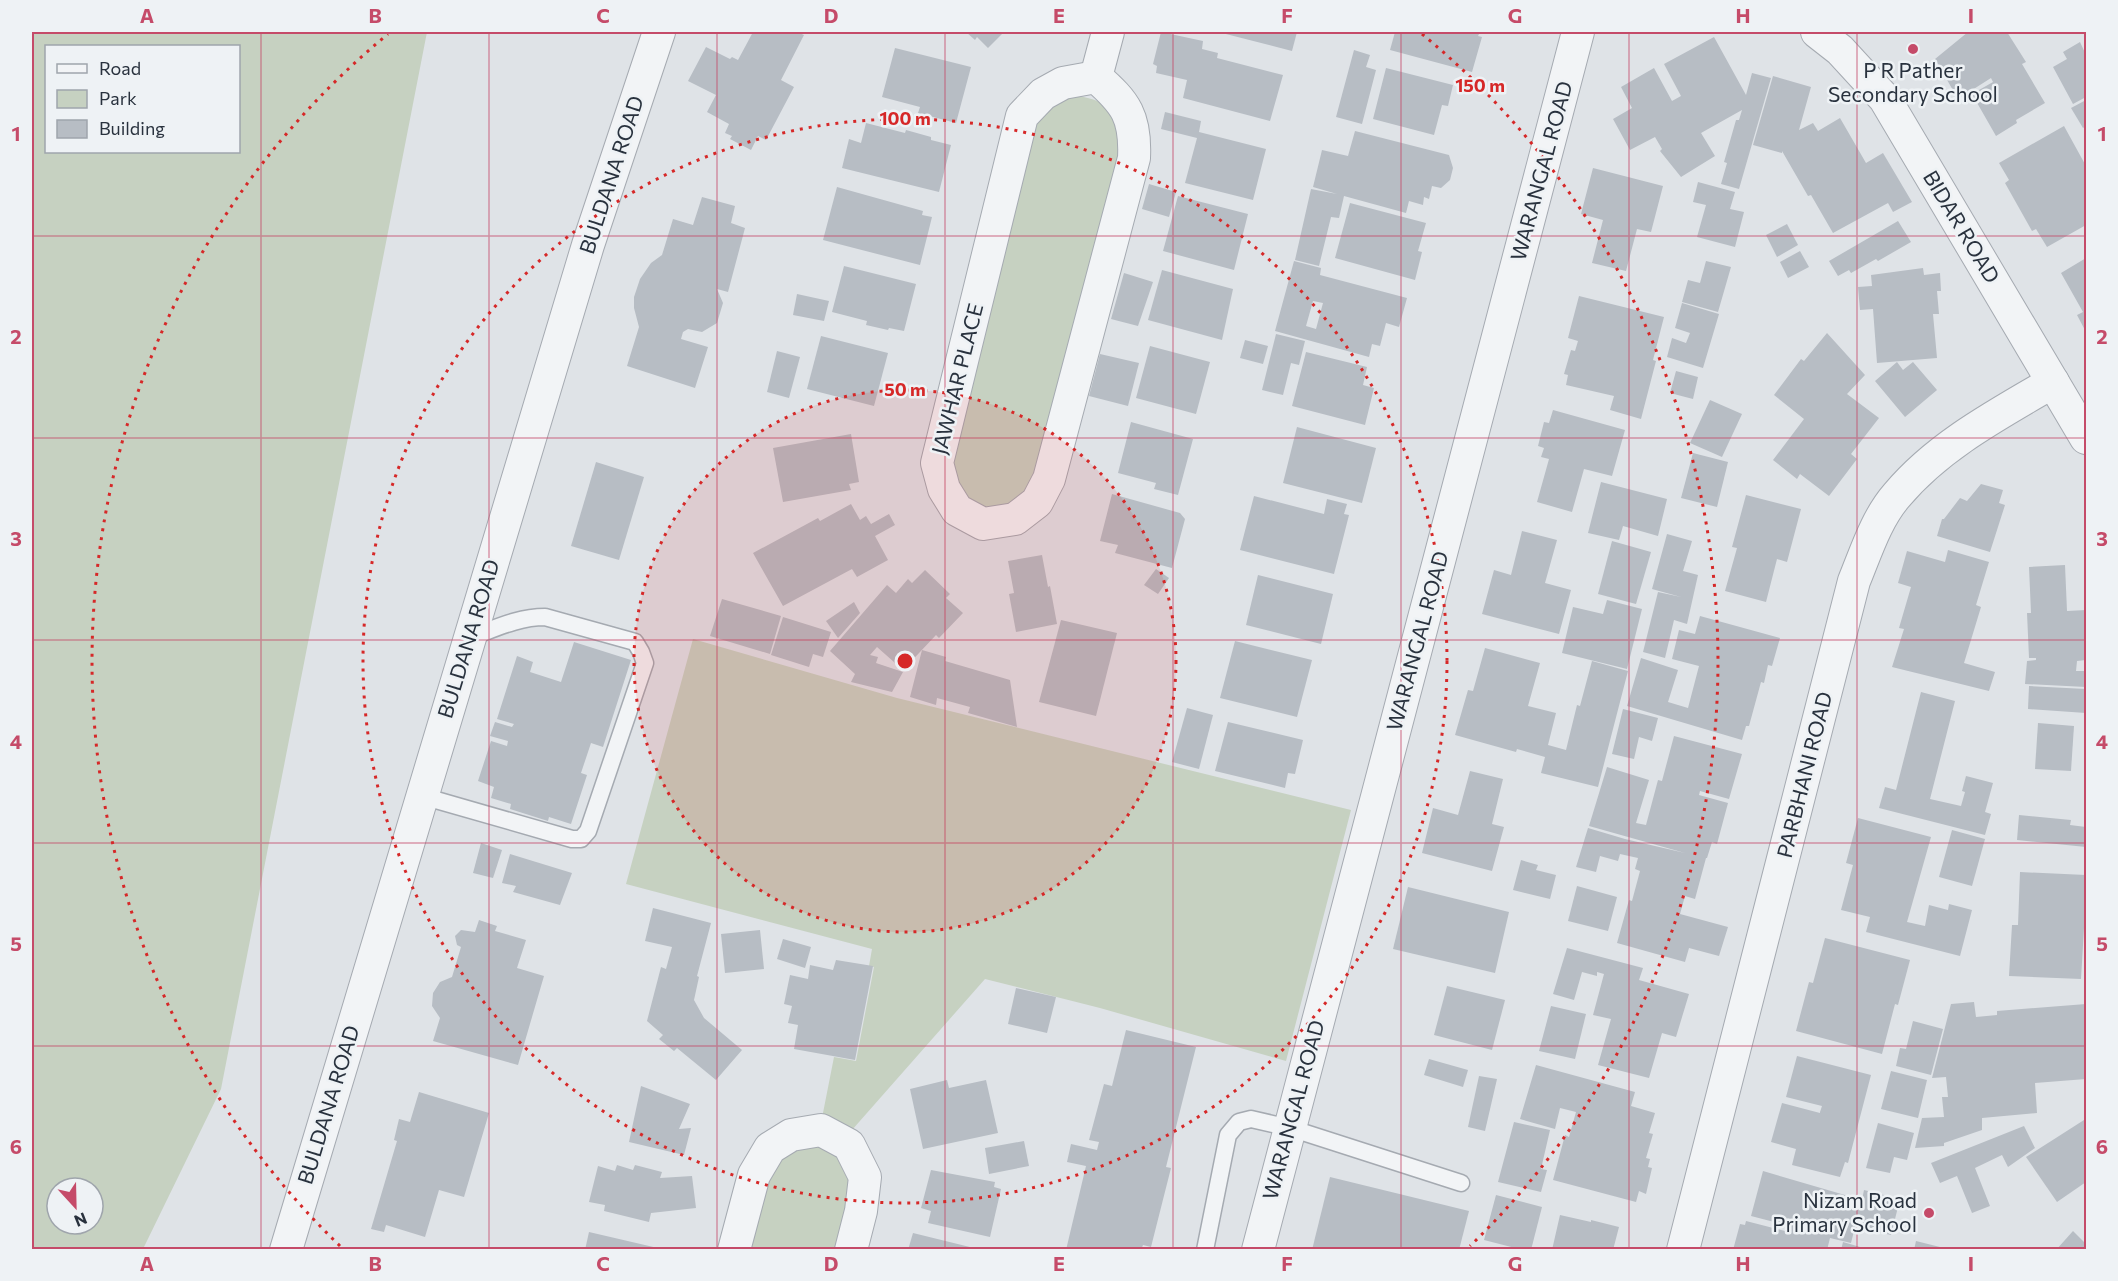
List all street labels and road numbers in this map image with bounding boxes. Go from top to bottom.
street label: WARANGAL ROAD [1505,78,1577,263]
street label: BULDANA ROAD [573,92,648,257]
street label: BIDAR ROAD [1919,165,2006,287]
street label: JAWHAR PLACE [926,301,987,457]
street label: WARANGAL ROAD [1381,548,1453,733]
street label: BULDANA ROAD [432,556,504,721]
street label: PARBHANI ROAD [1771,689,1836,860]
street label: WARANGAL ROAD [1257,1017,1329,1202]
street label: BULDANA ROAD [292,1022,364,1187]

